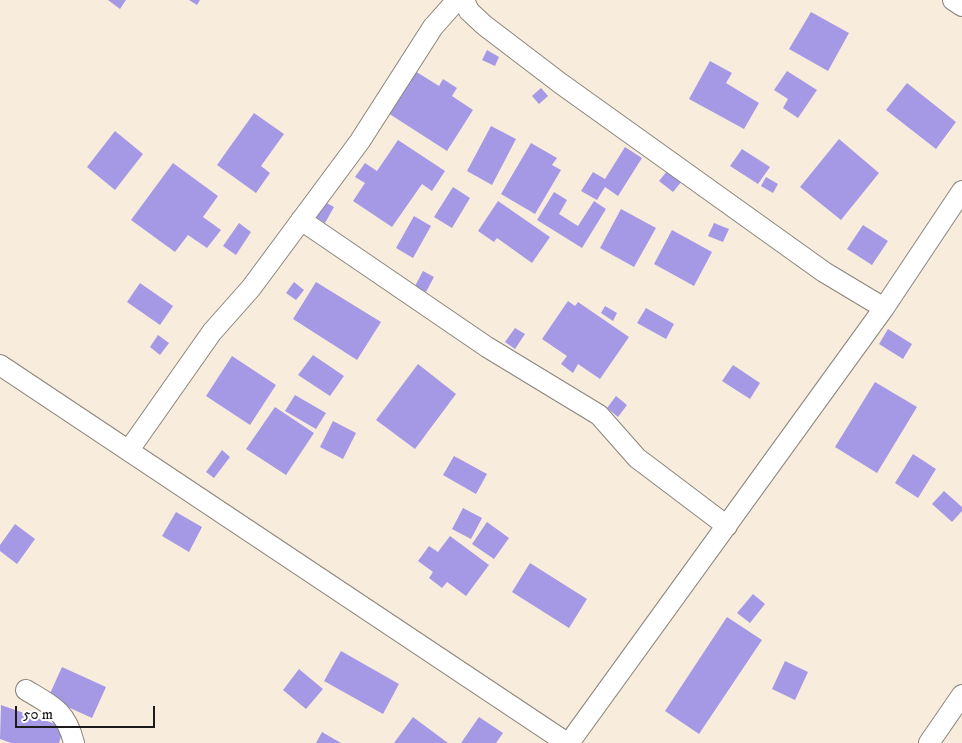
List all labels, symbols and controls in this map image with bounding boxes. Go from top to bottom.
scale bar [18,696,158,728]
text: 50 m [23,705,53,724]

